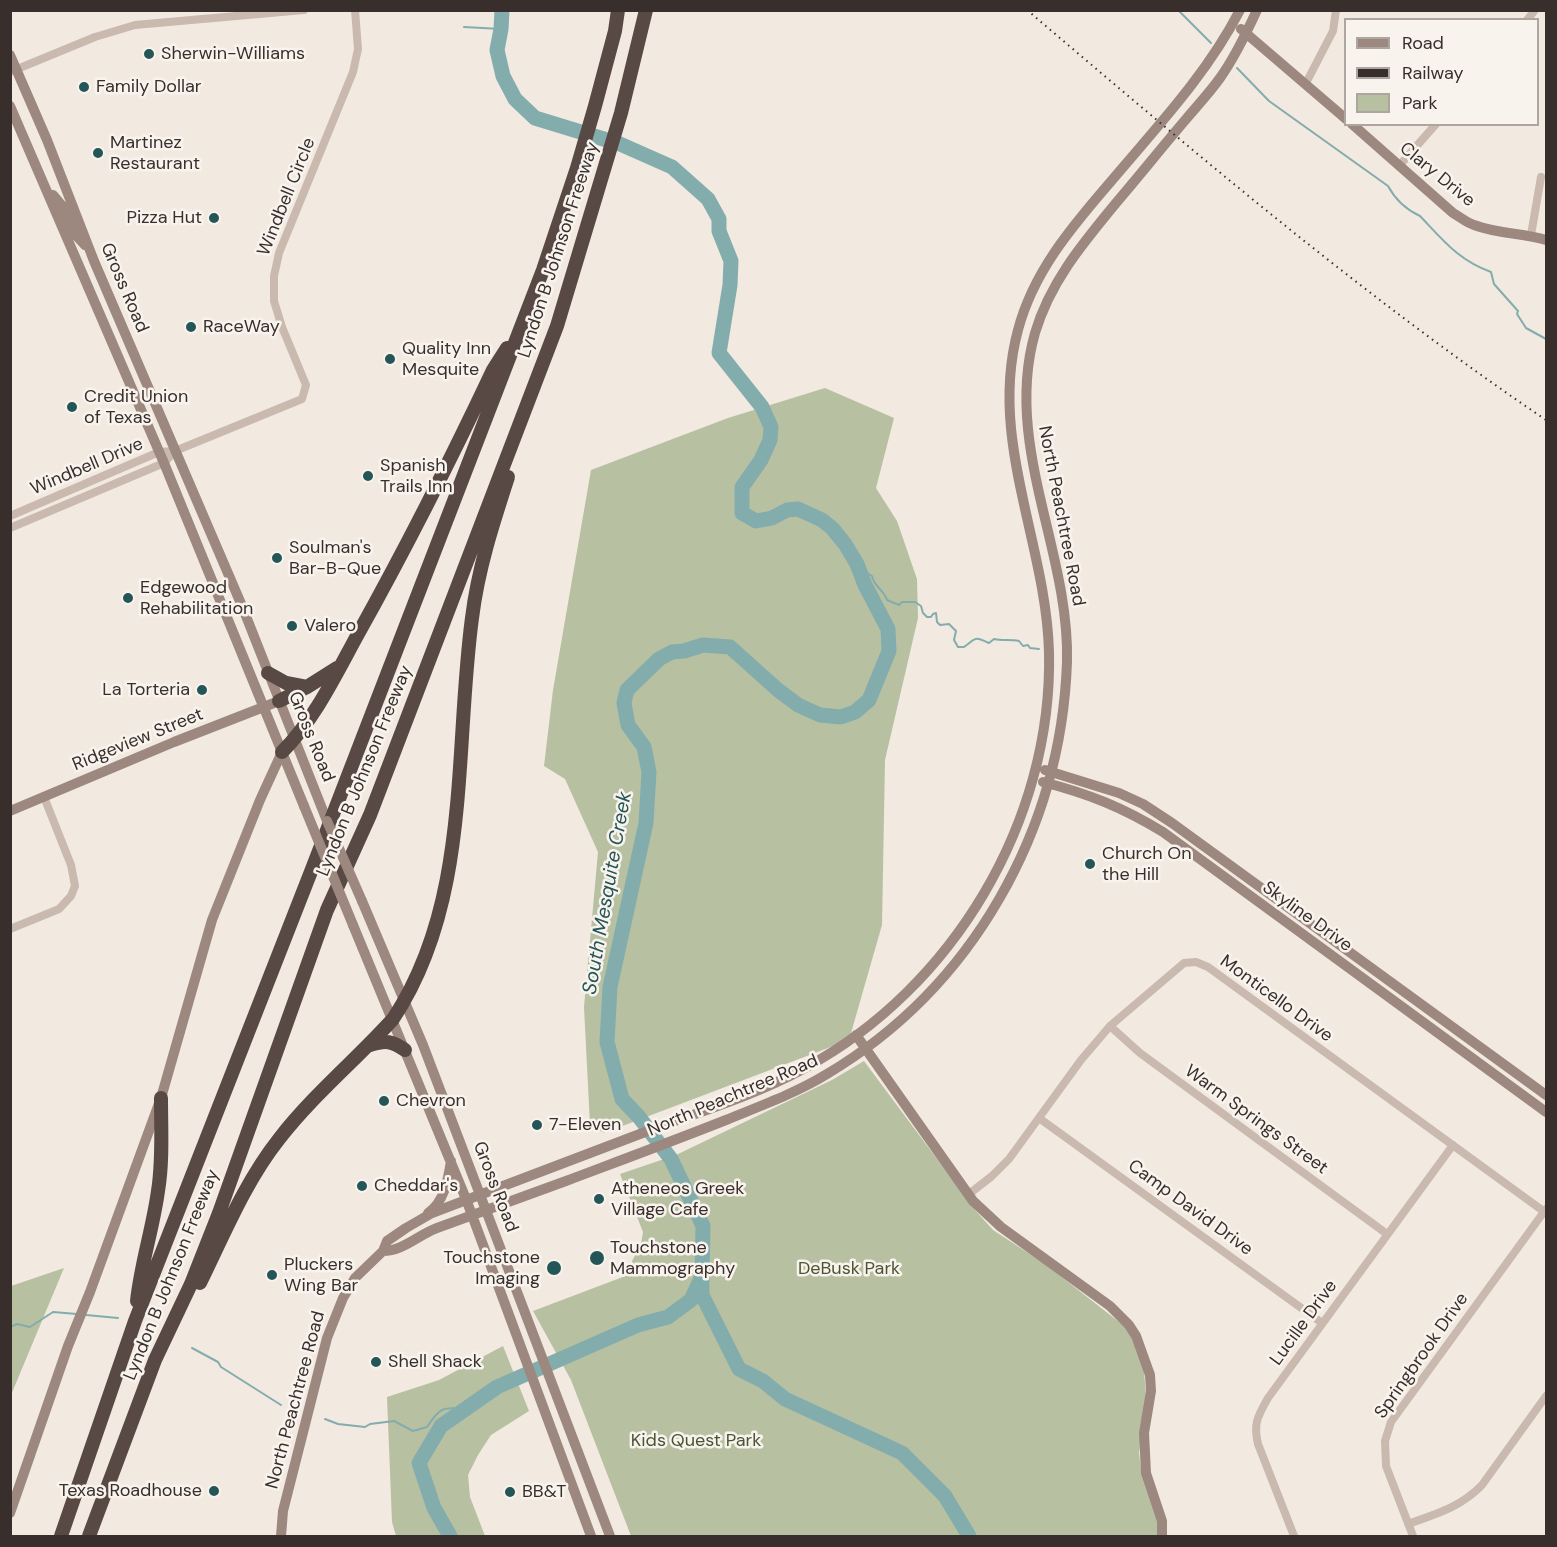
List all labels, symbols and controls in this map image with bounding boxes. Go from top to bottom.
legend [1344,18,1539,126]
text: Road [1402,31,1444,55]
place label: Sherwin-Williams [161,43,305,65]
marker: Sherwin-Williams [142,47,156,61]
text: Railway [1402,61,1464,85]
place label: Family Dollar [96,76,202,98]
marker: Family Dollar [77,80,91,94]
text: Park [1402,91,1438,115]
place label: Martinez Restaurant [110,132,200,174]
street label: Windbell Circle [253,135,321,259]
street label: Clary Drive [1395,138,1479,212]
street label: Lyndon B Johnson Freeway [514,139,604,361]
marker: Martinez Restaurant [91,146,105,160]
place label: Pizza Hut [127,207,202,229]
marker: Pizza Hut [207,211,221,225]
street label: Gross Road [95,240,153,336]
place label: RaceWay [203,316,280,338]
marker: RaceWay [184,320,198,334]
place label: Quality Inn Mesquite [402,338,491,380]
marker: Quality Inn Mesquite [383,352,397,366]
place label: Credit Union of Texas [84,386,188,428]
marker: Credit Union of Texas [65,400,79,414]
street label: North Peachtree Road [1033,424,1089,608]
street label: Windbell Drive [27,434,147,500]
place label: Spanish Trails Inn [380,455,453,498]
marker: Spanish Trails Inn [361,469,375,483]
place label: Soulman's Bar-B-Que [289,537,381,580]
marker: Soulman's Bar-B-Que [270,551,284,565]
place label: Edgewood Rehabilitation [140,577,253,620]
marker: Edgewood Rehabilitation [121,591,135,605]
place label: Valero [304,615,356,637]
marker: Valero [285,619,299,633]
street label: Lyndon B Johnson Freeway [313,662,417,880]
place label: La Torteria [102,679,190,701]
marker: La Torteria [195,683,209,697]
street label: Gross Road [283,689,339,785]
street label: Ridgeview Street [69,704,207,776]
water label: South Mesquite Creek [578,790,638,996]
place label: Church On the Hill [1102,843,1192,886]
marker: Church On the Hill [1083,857,1097,871]
street label: Skyline Drive [1258,877,1356,957]
street label: Monticello Drive [1215,951,1337,1047]
street label: North Peachtree Road [645,1050,821,1142]
street label: Warm Springs Street [1180,1061,1332,1179]
place label: Chevron [396,1090,466,1112]
marker: Chevron [377,1094,391,1108]
place label: 7-Eleven [549,1114,621,1136]
marker: 7-Eleven [530,1118,544,1132]
street label: Gross Road [468,1139,522,1235]
street label: Camp David Drive [1123,1155,1257,1261]
street label: Lyndon B Johnson Freeway [120,1166,224,1384]
place label: Cheddar's [374,1175,458,1197]
place label: Atheneos Greek Village Cafe [611,1178,744,1220]
marker: Cheddar's [355,1179,369,1193]
marker: Atheneos Greek Village Cafe [592,1192,606,1206]
place label: Touchstone Mammography [610,1237,735,1280]
place label: Touchstone Imaging [443,1247,540,1290]
marker: Touchstone Mammography [588,1249,606,1267]
place label: Pluckers Wing Bar [284,1254,358,1296]
park label: DeBusk Park [798,1258,900,1280]
marker: Touchstone Imaging [545,1259,563,1277]
marker: Pluckers Wing Bar [265,1268,279,1282]
street label: Lucille Drive [1266,1276,1342,1370]
street label: Springbrook Drive [1371,1289,1473,1423]
street label: North Peachtree Road [262,1309,330,1491]
place label: Shell Shack [388,1351,482,1373]
marker: Shell Shack [369,1355,383,1369]
park label: Kids Quest Park [631,1430,761,1452]
place label: Texas Roadhouse [59,1480,202,1502]
place label: BB&T [522,1481,566,1503]
marker: Texas Roadhouse [207,1484,221,1498]
marker: BB&T [503,1485,517,1499]

